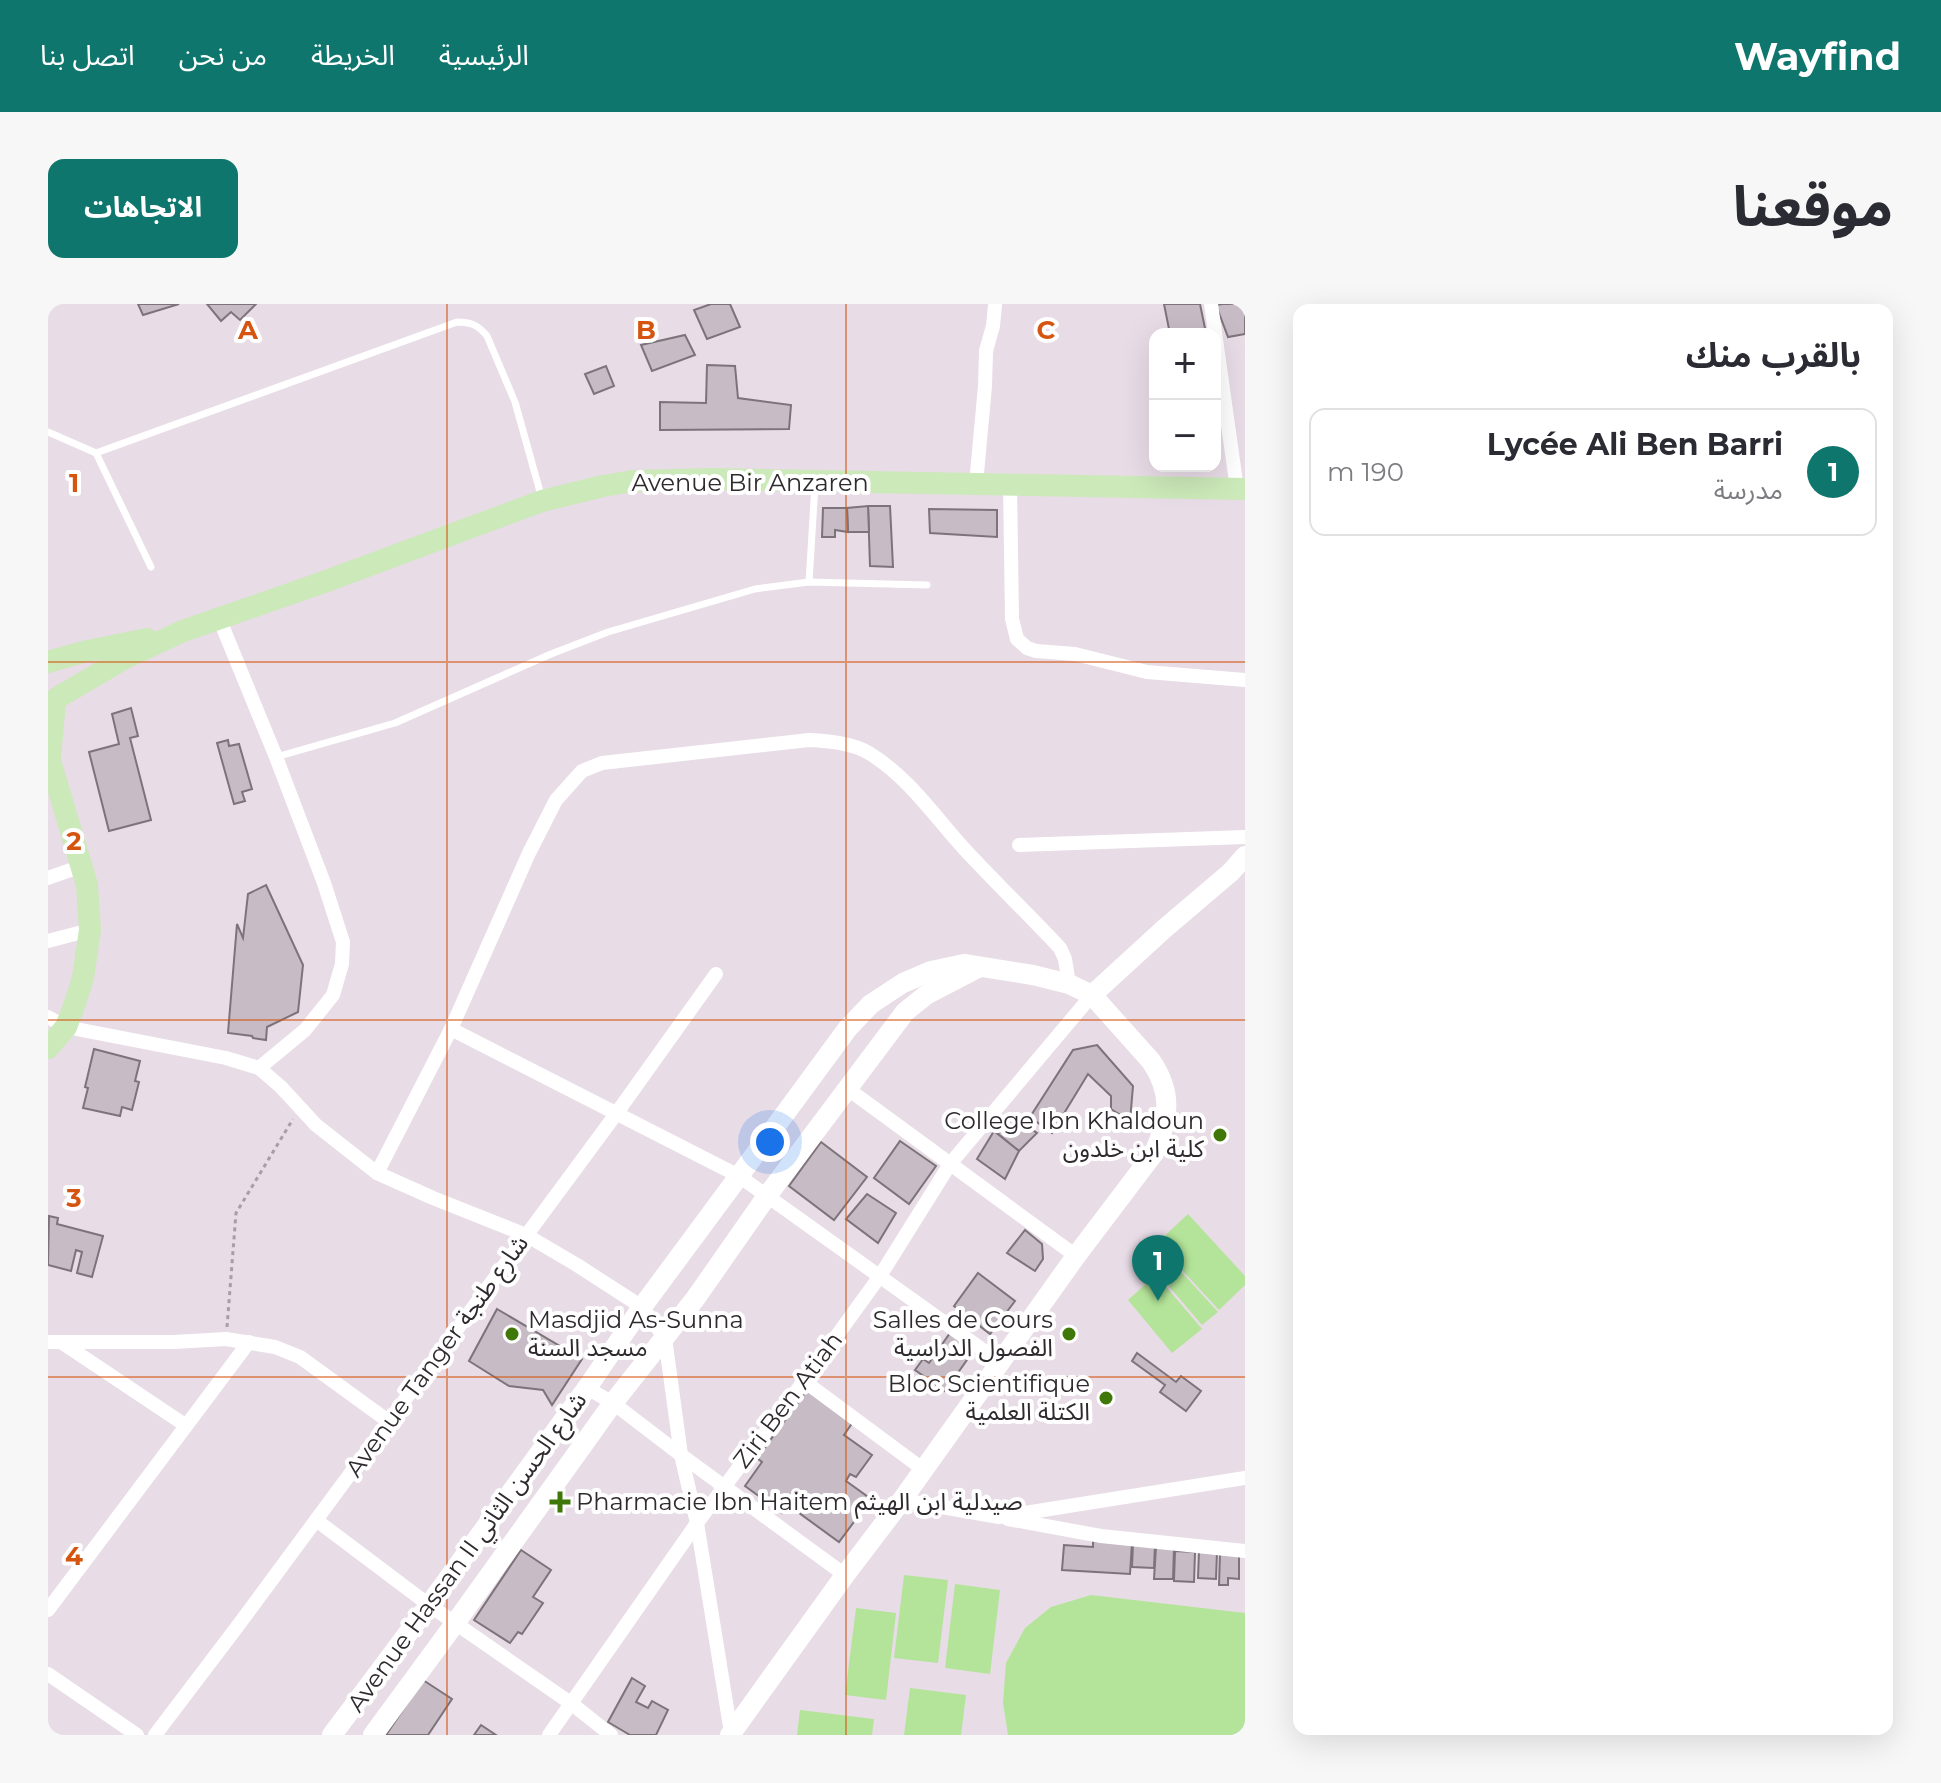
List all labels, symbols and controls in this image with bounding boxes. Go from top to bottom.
text: Wayfind [1734,33,1901,80]
text: اتصل بنا [40,38,135,72]
text: من نحن [179,38,267,72]
text: الخريطة [311,38,395,72]
text: الرئيسية [439,38,529,72]
button: الاتجاهات [48,159,238,258]
text: موقعنا [1733,172,1893,240]
text: A [237,314,259,346]
text: B [636,314,656,346]
text: C [1037,314,1056,346]
map controls [1149,328,1221,472]
button: + [1149,328,1221,400]
text: بالقرب منك [1686,334,1861,376]
button: − [1149,400,1221,472]
text: Lycée Ali Ben Barri [1487,426,1783,463]
text: 190 m [1327,456,1404,488]
text: 1 [1828,456,1838,488]
text: 1 [69,467,79,499]
street label: Avenue Bir Anzaren [631,468,869,497]
text: مدرسة [1714,474,1783,506]
text: 2 [66,825,82,857]
place label: College Ibn Khaldoun كلية ابن خلدون [944,1106,1205,1163]
your location [750,1122,790,1162]
marker: College Ibn Khaldoun كلية ابن خلدون [1211,1126,1229,1144]
text: 3 [65,1182,82,1214]
street label: Avenue Tanger شارع طنجة [339,1229,536,1484]
pin: 1 [1132,1235,1184,1301]
place label: Masdjid As-Sunna مسجد السنة [528,1305,744,1362]
place label: Salles de Cours الفصول الدراسية [873,1305,1053,1362]
marker: Masdjid As-Sunna مسجد السنة [503,1325,521,1343]
marker: Salles de Cours الفصول الدراسية [1060,1325,1078,1343]
street label: Ziri Ben Atiah [727,1326,848,1474]
place label: Bloc Scientifique الكتلة العلمية [888,1369,1090,1426]
street label: Avenue Hassan II شارع الحسن الثاني [341,1386,596,1720]
marker: Bloc Scientifique الكتلة العلمية [1097,1389,1115,1407]
place label: Pharmacie Ibn Haitem صيدلية ابن الهيثم [576,1487,1023,1519]
marker: Pharmacie Ibn Haitem صيدلية ابن الهيثم [551,1493,569,1511]
text: 4 [65,1540,83,1572]

